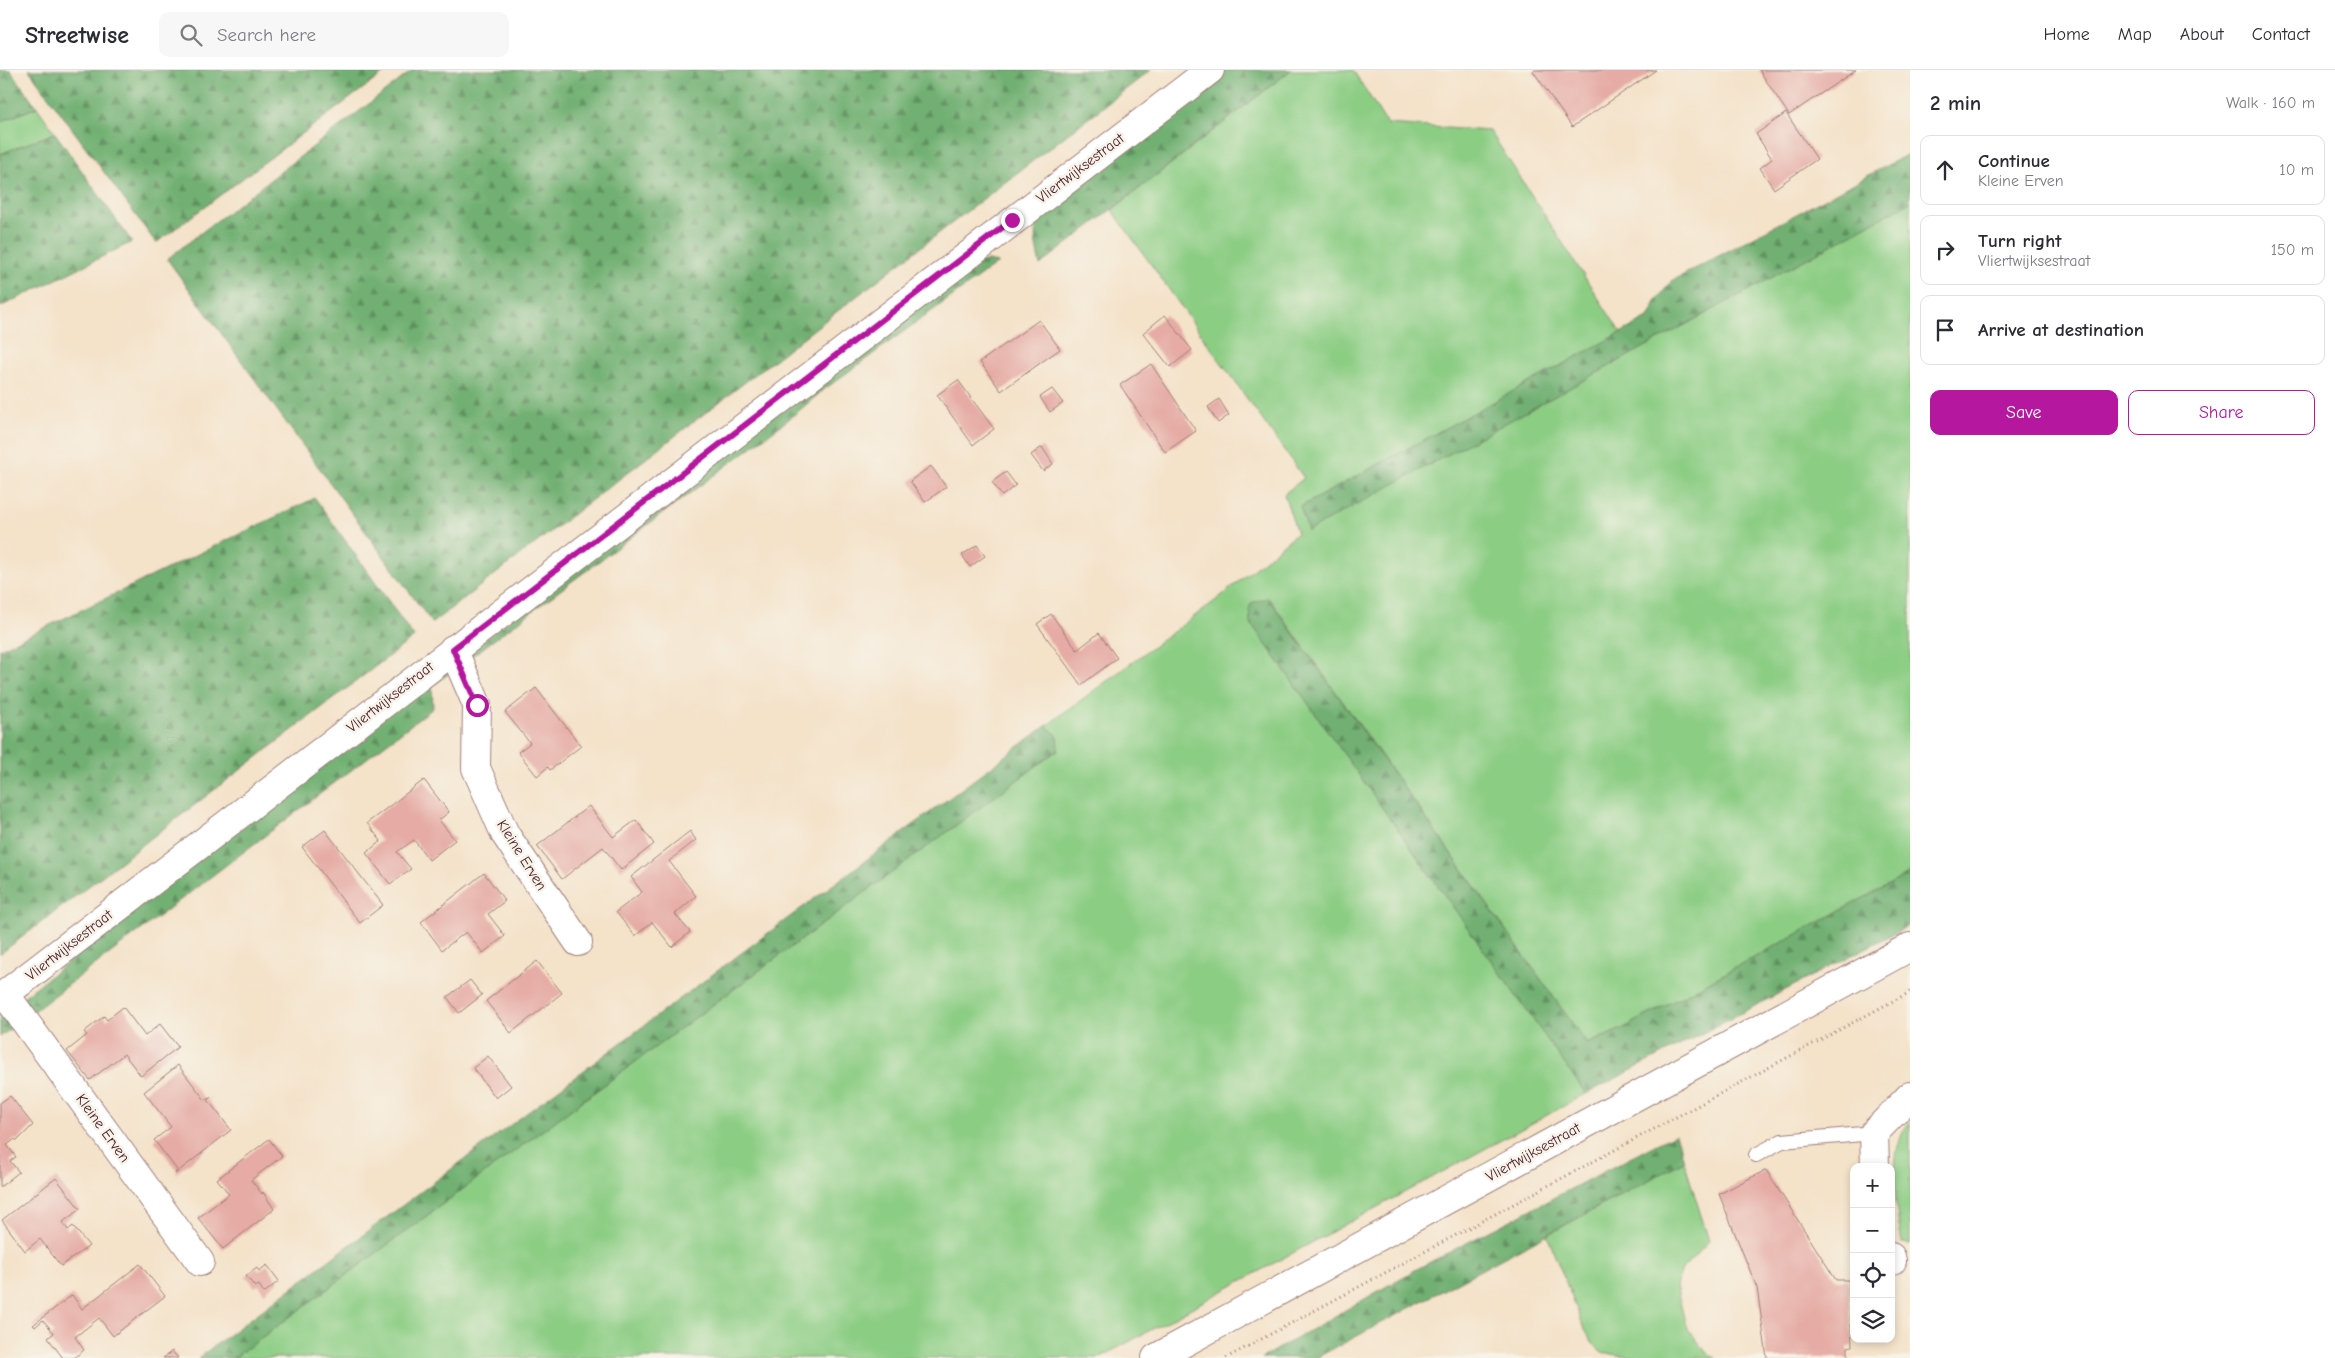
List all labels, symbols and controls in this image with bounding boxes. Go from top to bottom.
search box [159,12,509,57]
text: Streetwise [25,21,129,49]
icon: search [177,21,205,49]
text: Search here [217,24,316,46]
text: Home [2043,24,2090,45]
text: Map [2118,24,2152,45]
text: About [2180,24,2224,45]
text: Contact [2252,24,2310,45]
text: 2 min [1930,91,1981,115]
text: Walk · 160 m [2226,94,2315,112]
street label: Vliertwijksestraat [1033,129,1128,207]
text: Continue [1978,150,2050,172]
icon: ahead [1931,156,1959,184]
text: 10 m [2279,161,2314,179]
text: Kleine Erven [1978,172,2064,190]
route end [1001,209,1024,232]
text: Turn right [1978,230,2062,252]
icon: right [1931,236,1959,264]
text: 150 m [2271,241,2314,259]
text: Vliertwijksestraat [1978,252,2090,270]
icon: arrive [1931,316,1959,344]
text: Arrive at destination [1978,319,2144,341]
button: Save [1930,390,2118,435]
button: Share [2128,390,2315,435]
street label: Vliertwijksestraat [343,657,438,737]
route start [466,694,489,717]
street label: Kleine Erven [493,816,551,894]
street label: Vliertwijksestraat [22,905,117,985]
street label: Kleine Erven [72,1090,134,1166]
street label: Vliertwijksestraat [1483,1118,1584,1185]
map controls [1850,1163,1895,1343]
button: + [1850,1163,1895,1208]
button: − [1850,1208,1895,1253]
button: locate [1850,1253,1895,1298]
button: layers [1850,1298,1895,1343]

